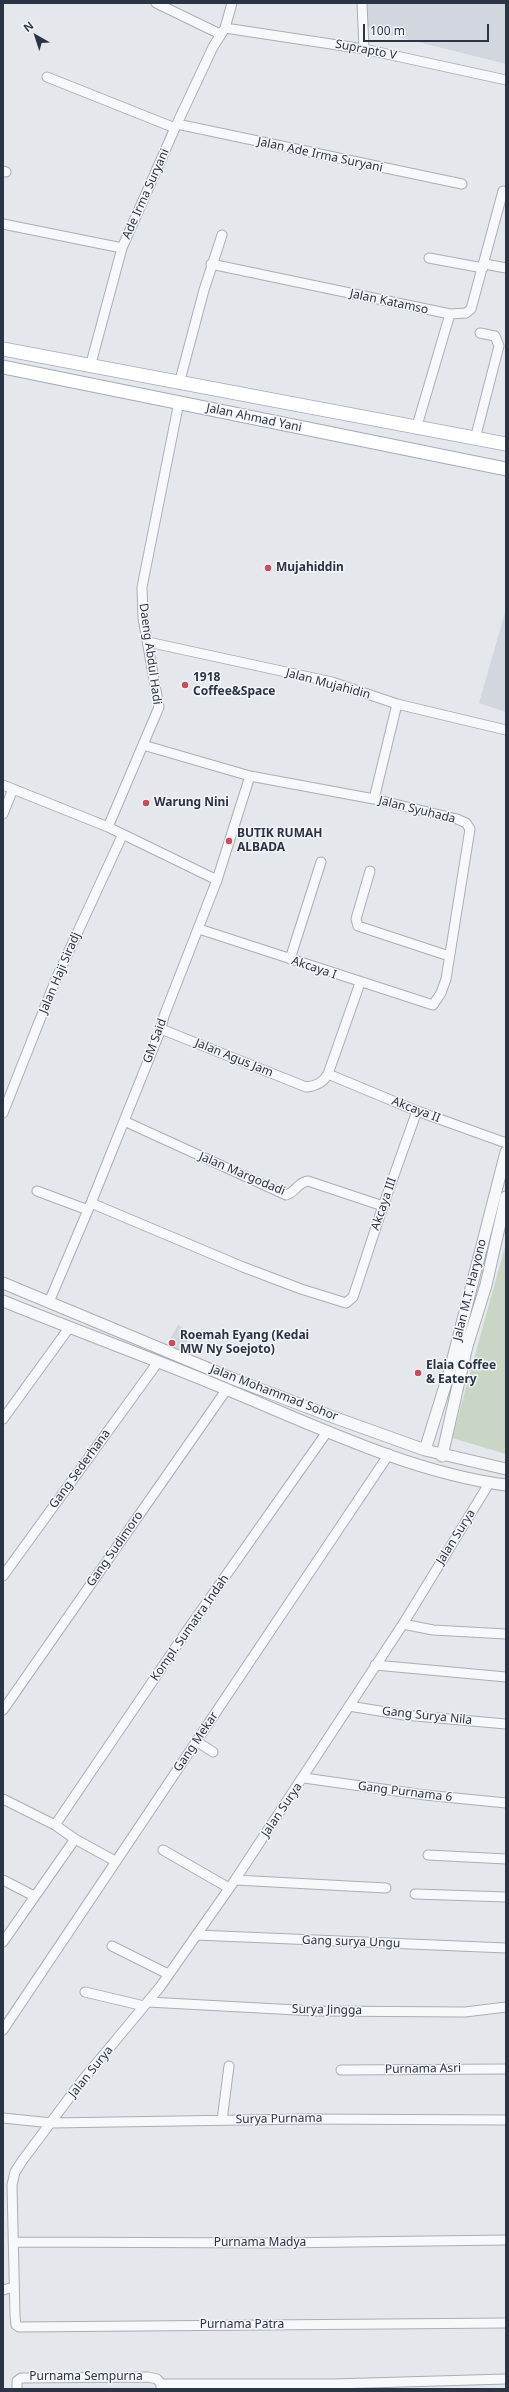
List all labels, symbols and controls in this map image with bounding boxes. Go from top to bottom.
north arrow [16,16,56,56]
scale bar [365,16,491,42]
text: N [20,18,36,35]
text: 100 m [370,22,405,39]
street label: Suprapto V [334,37,398,63]
street label: Jalan Ade Irma Suryani [256,135,384,175]
street label: Ade Irma Suryani [120,147,172,241]
street label: Jalan Katamso [348,287,430,317]
street label: Jalan Ahmad Yani [205,401,303,435]
place label: Mujahiddin [276,561,344,575]
marker: Mujahiddin [263,563,273,573]
street label: Daeng Abdul Hadi [136,602,164,706]
street label: Jalan Mujahidin [284,666,372,702]
place label: 1918 Coffee&Space [193,671,276,699]
marker: 1918 Coffee&Space [180,680,190,690]
street label: Jalan Syuhada [377,793,457,827]
place label: Warung Nini [154,796,229,810]
marker: Warung Nini [141,798,151,808]
place label: BUTIK RUMAH ALBADA [237,827,322,855]
marker: BUTIK RUMAH ALBADA [224,836,234,846]
street label: Jalan Haji Siradj [36,930,84,1016]
street label: Akcaya I [290,954,338,982]
street label: GM Said [140,1017,170,1065]
street label: Jalan Agus Jam [193,1036,275,1080]
street label: Akcaya II [390,1094,442,1126]
street label: Jalan Margodadi [197,1149,287,1199]
street label: Akcaya III [368,1176,400,1232]
street label: Jalan M.T. Haryono [450,1238,490,1342]
place label: Roemah Eyang (Kedai MW Ny Soejoto) [180,1329,309,1357]
marker: Roemah Eyang (Kedai MW Ny Soejoto) [167,1338,177,1348]
place label: Elaia Coffee & Eatery [426,1359,496,1387]
street label: Jalan Mohammad Sohor [208,1362,340,1424]
marker: Elaia Coffee & Eatery [413,1368,423,1378]
street label: Gang Sederhana [47,1427,113,1511]
street label: Jalan Surya [433,1507,479,1567]
street label: Gang Sudimoro [84,1509,146,1589]
street label: Kompl. Sumatra Indah [148,1572,232,1684]
street label: Gang Surya Nila [381,1704,473,1728]
street label: Gang Mekar [171,1709,221,1775]
street label: Gang Purnama 6 [357,1779,453,1805]
street label: Jalan Surya [259,1780,305,1840]
street label: Gang surya Ungu [302,1933,400,1951]
street label: Surya Jingga [292,2002,362,2018]
street label: Jalan Surya [66,2043,116,2101]
street label: Purnama Asri [385,2061,461,2077]
street label: Surya Purnama [236,2111,322,2127]
street label: Purnama Madya [214,2236,306,2250]
street label: Purnama Patra [200,2318,284,2332]
street label: Purnama Sempurna [29,2370,143,2384]

